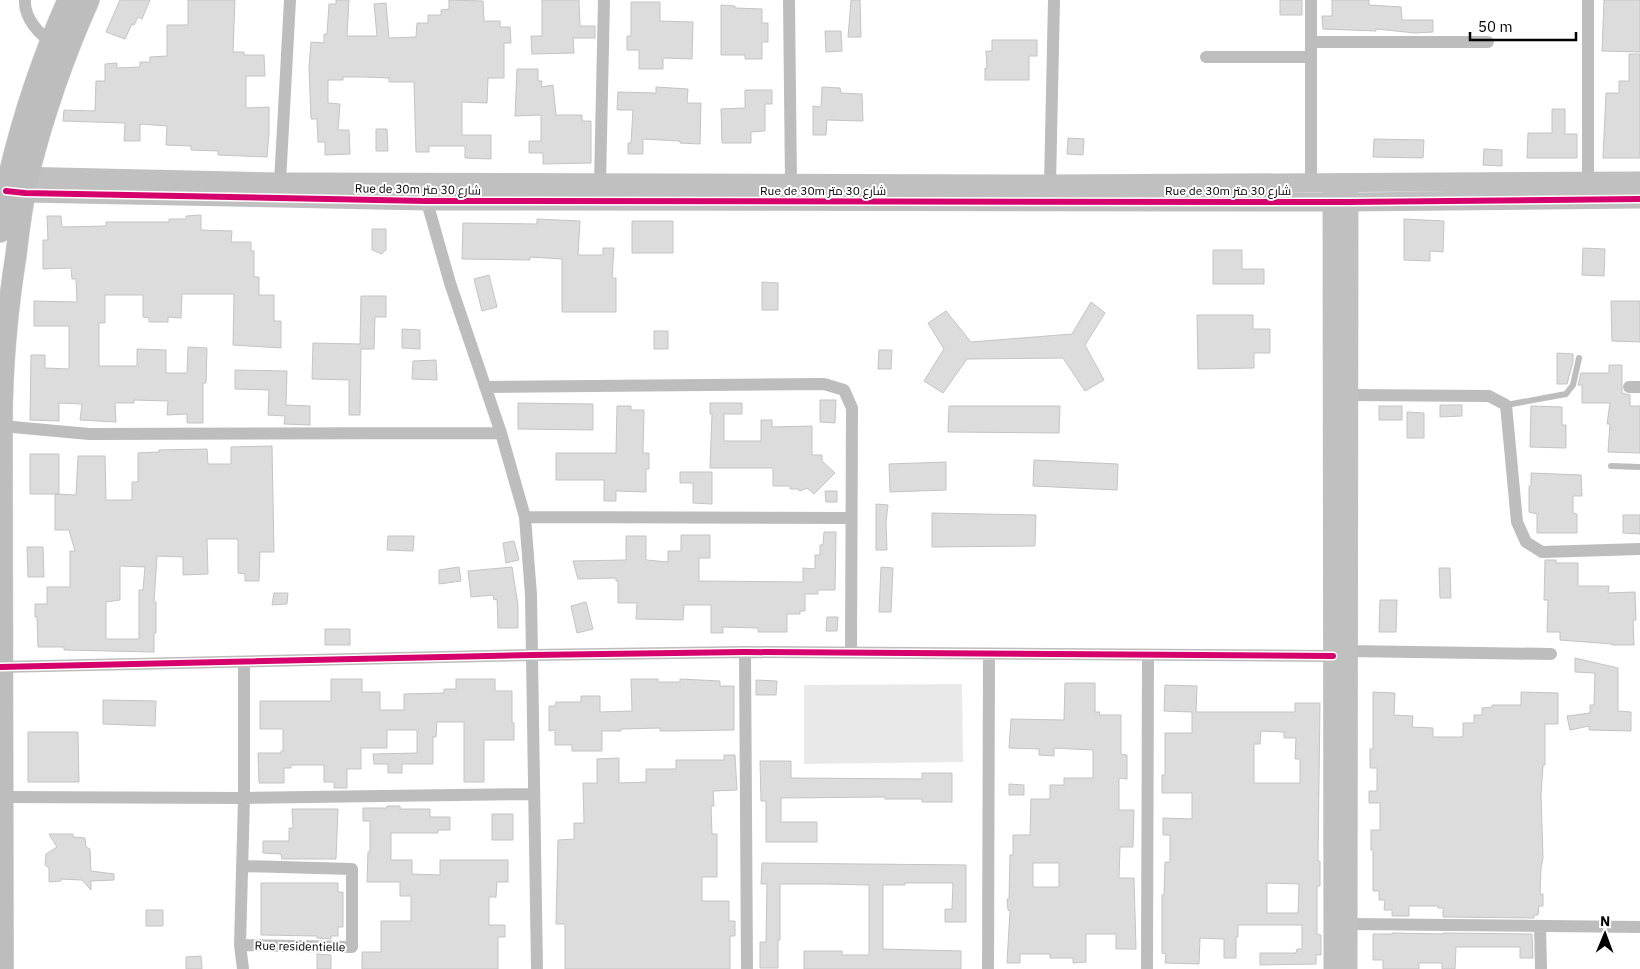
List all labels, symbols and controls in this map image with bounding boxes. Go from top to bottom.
scale bar [1470,10,1576,42]
text: 50 m [1478,17,1513,36]
street label: Rue de 30m شارع 30 متر [355,180,481,199]
street label: Rue de 30m شارع 30 متر [760,183,886,199]
street label: Rue de 30m شارع 30 متر [1165,183,1291,199]
north arrow [1580,909,1630,959]
text: N [1600,912,1610,930]
street label: Rue residentielle [254,938,346,954]

